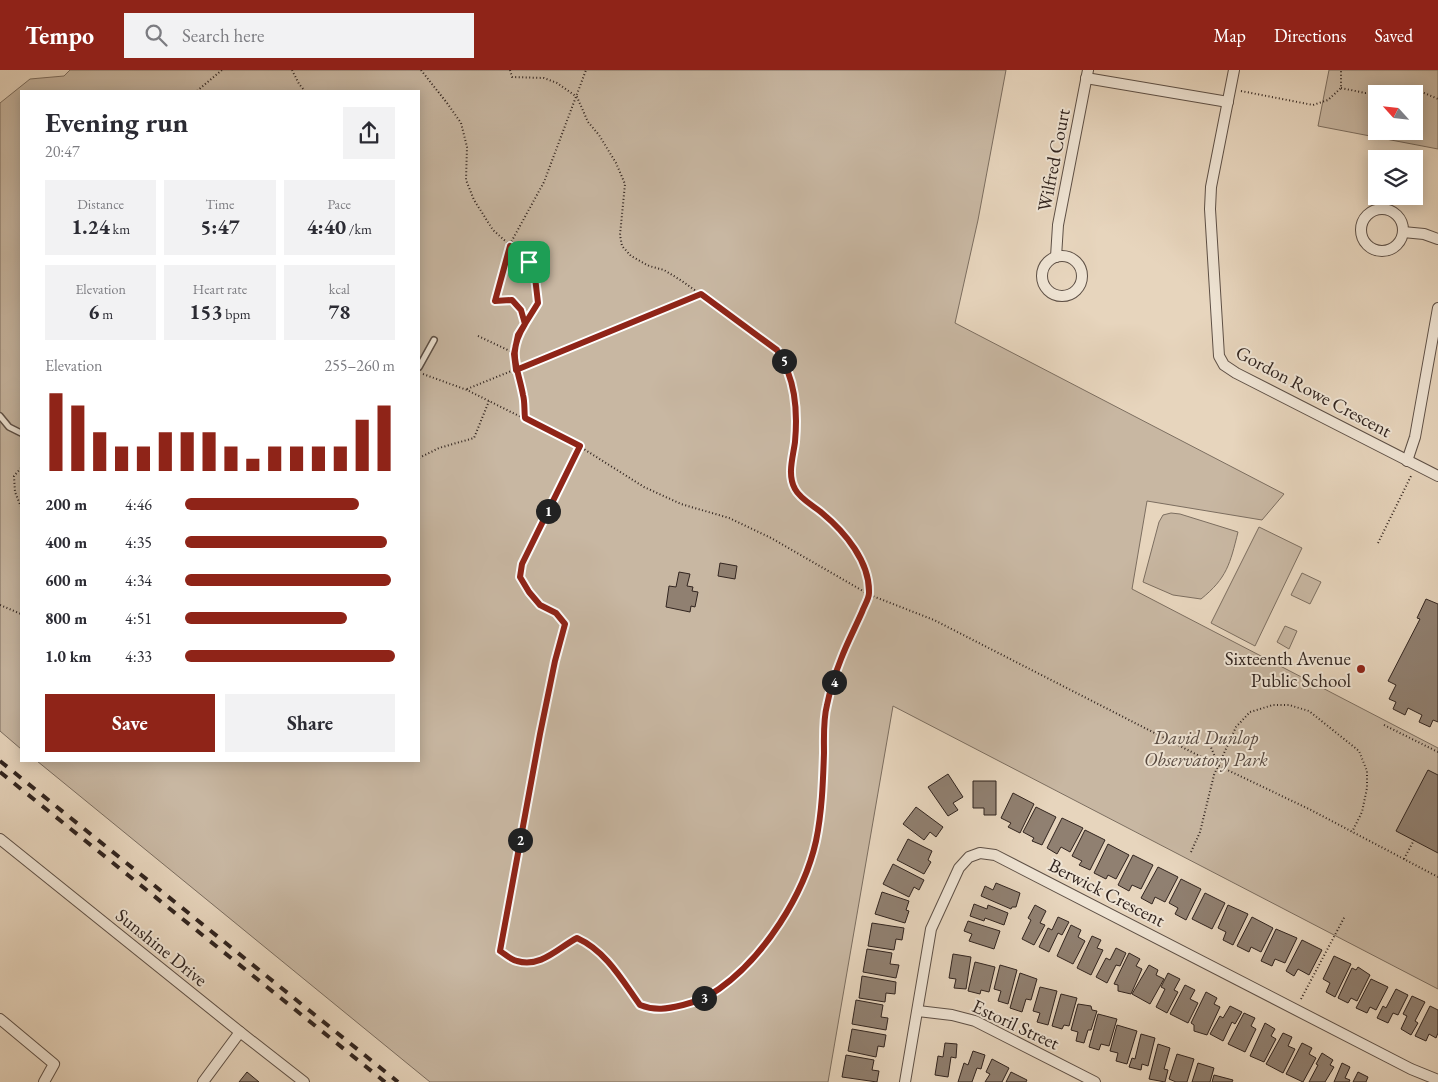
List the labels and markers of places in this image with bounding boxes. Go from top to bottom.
pin [508,241,550,283]
pin: 5 [772,348,796,374]
pin: 1 [536,498,560,524]
place label: Sixteenth Avenue Public School [1225,646,1351,693]
marker: Sixteenth Avenue Public School [1355,663,1367,675]
pin: 4 [822,670,846,694]
pin: 2 [508,828,532,852]
pin: 3 [692,986,716,1010]

